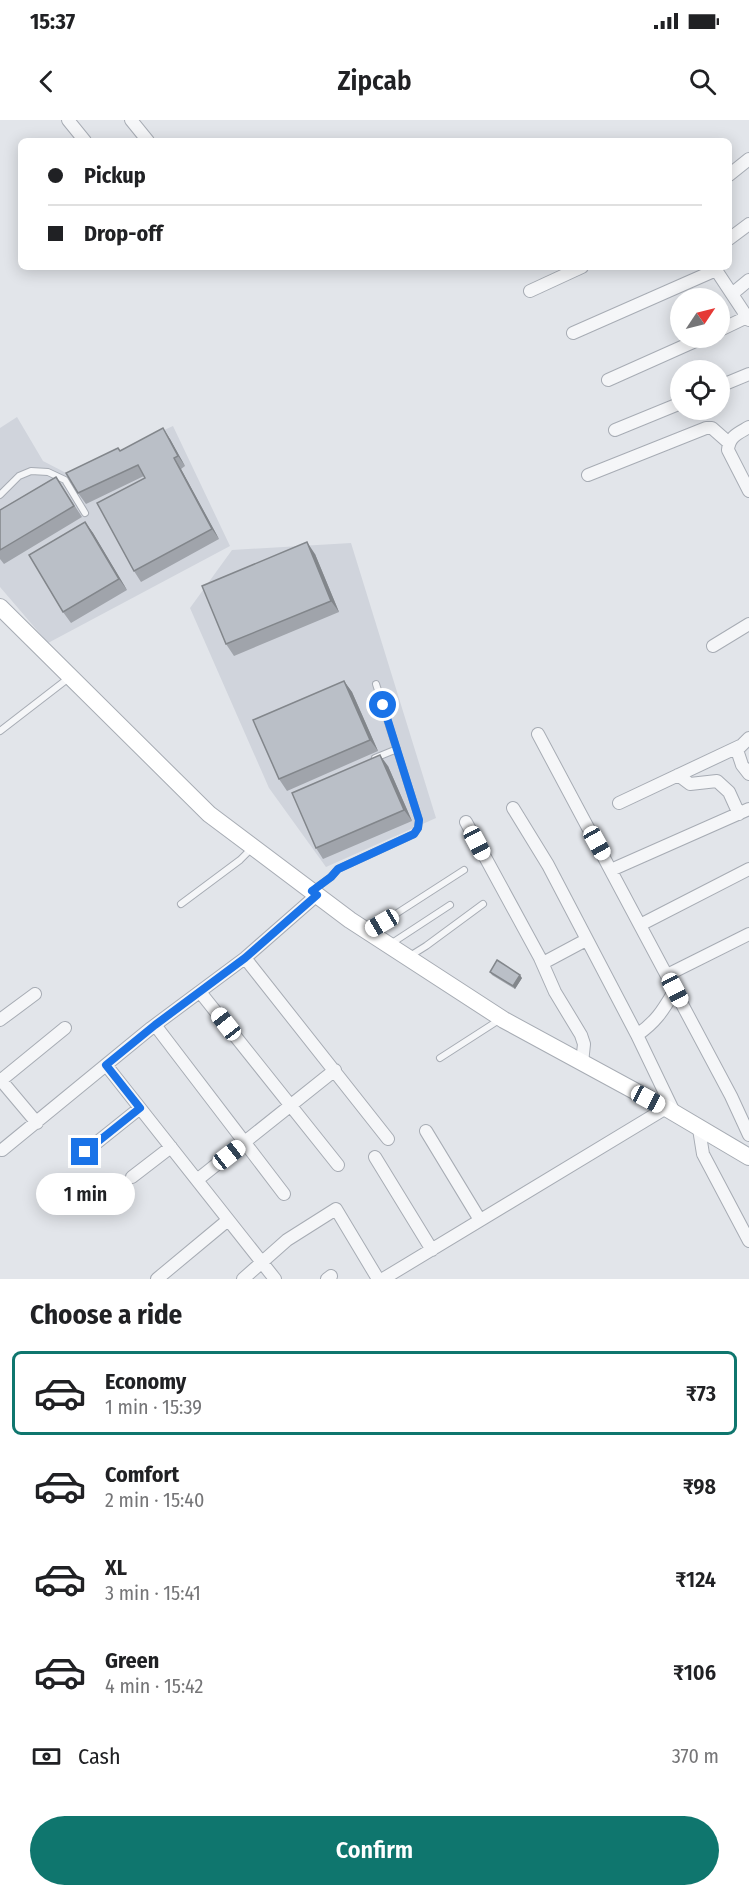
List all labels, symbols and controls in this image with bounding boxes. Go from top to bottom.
text: 15:37 [30,8,75,35]
icon: back [30,65,63,98]
text: Zipcab [337,65,412,97]
icon: search [686,65,719,98]
text: Pickup [84,162,146,189]
text: Drop-off [84,220,163,247]
north arrow [670,288,730,348]
map controls [670,288,730,420]
button: locate [670,360,730,420]
route start [369,691,396,718]
car [461,823,493,863]
car [580,823,614,863]
car [362,906,402,940]
car [659,970,691,1010]
car [208,1004,244,1044]
car [628,1083,668,1115]
car [209,1137,249,1173]
route end [71,1138,98,1165]
callout: 1 min [36,1173,134,1215]
text: 1 min [64,1182,107,1206]
text: Choose a ride [30,1299,182,1331]
icon: car [33,1366,87,1420]
text: Economy [105,1368,186,1395]
text: ₹73 [686,1380,716,1407]
text: 1 min · 15:39 [105,1395,202,1419]
icon: car [33,1459,87,1513]
text: Comfort [105,1461,179,1488]
text: ₹98 [683,1473,716,1500]
text: 2 min · 15:40 [105,1488,204,1512]
icon: car [33,1552,87,1606]
text: XL [105,1554,127,1581]
text: ₹124 [675,1566,716,1593]
text: 3 min · 15:41 [105,1581,201,1605]
icon: car [33,1645,87,1699]
text: Green [105,1647,159,1674]
text: ₹106 [673,1659,716,1686]
text: 4 min · 15:42 [105,1674,203,1698]
icon: cash [30,1740,63,1773]
text: Cash [78,1743,121,1770]
text: 370 m [672,1744,719,1768]
button: Confirm [30,1816,719,1885]

